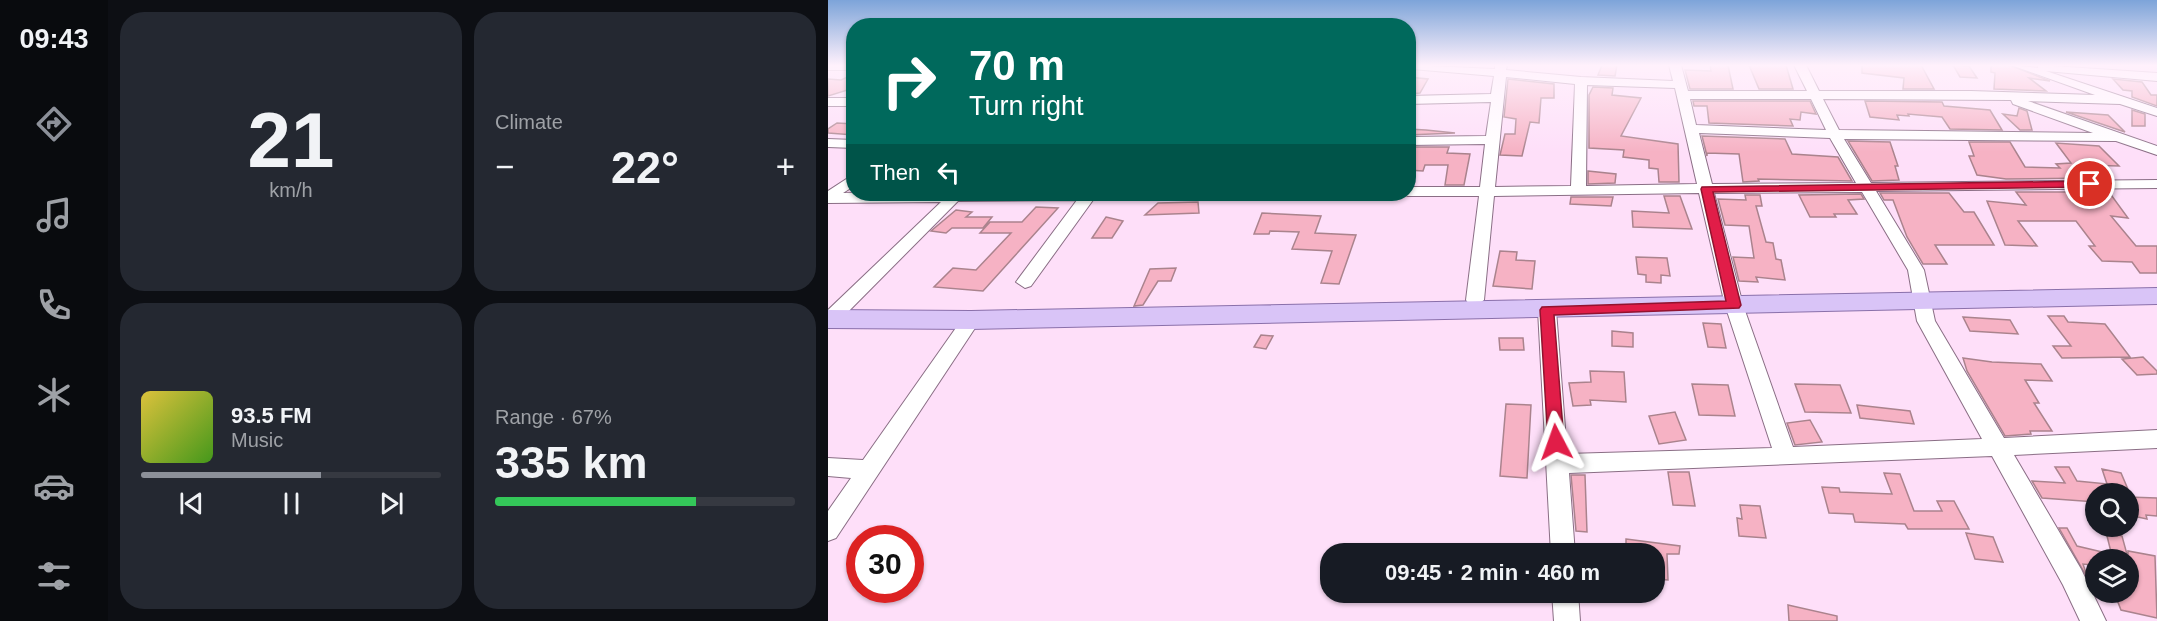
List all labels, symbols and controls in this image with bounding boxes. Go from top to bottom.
text: 09:43 [19,24,89,54]
icon: right [870,42,948,120]
text: 70 m [969,42,1065,89]
text: Turn right [969,91,1084,121]
text: 21 [248,96,334,184]
icon: directions [33,103,75,145]
text: Climate [495,111,563,133]
text: 22° [611,142,679,193]
text: − [495,148,514,185]
text: + [776,148,795,185]
icon: left [932,156,965,189]
pin [2064,158,2115,209]
text: Then [870,160,920,185]
icon: arrive [2073,167,2106,200]
text: km/h [269,179,313,201]
icon: music [33,194,75,236]
icon: phone [33,284,75,326]
icon: climate [33,374,75,416]
text: 93.5 FM [231,403,312,428]
text: Range · 67% [495,406,612,428]
position arrow [1524,410,1588,474]
text: Music [231,429,283,451]
text: 335 km [495,437,648,488]
icon: car [33,465,75,507]
map controls [2085,483,2139,603]
button: search [2085,483,2139,537]
icon: previous [175,487,208,520]
icon: pause [275,487,308,520]
icon: next [375,487,408,520]
speed limit sign: 30 [846,525,924,603]
button: layers [2085,549,2139,603]
icon: filters [33,555,75,597]
text: 09:45 · 2 min · 460 m [1385,560,1600,585]

